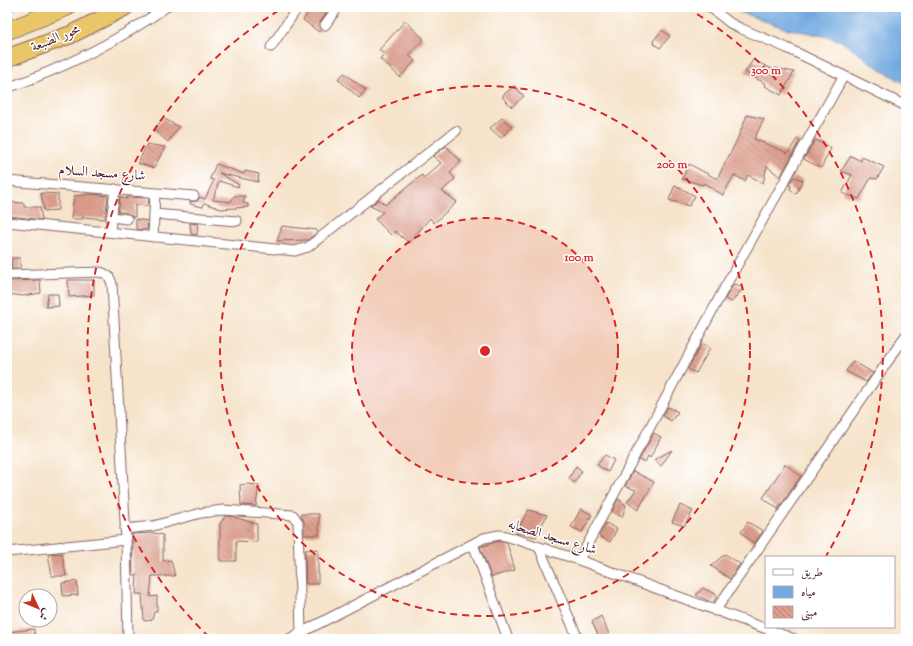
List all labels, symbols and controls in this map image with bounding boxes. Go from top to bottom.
street label: محور الضبعة [28,20,84,58]
text: 300 m [751,62,781,80]
text: 200 m [657,156,687,174]
street label: شارع مسجد السلام [58,161,146,188]
text: 100 m [563,249,594,267]
centre of rings [478,344,492,358]
street label: شارع مسجد الصحابه [505,515,599,561]
legend [765,556,895,628]
text: طريق [801,564,823,582]
text: مياه [801,584,816,602]
north arrow [18,588,58,628]
text: مبنى [801,604,817,622]
text: ش [35,605,54,624]

